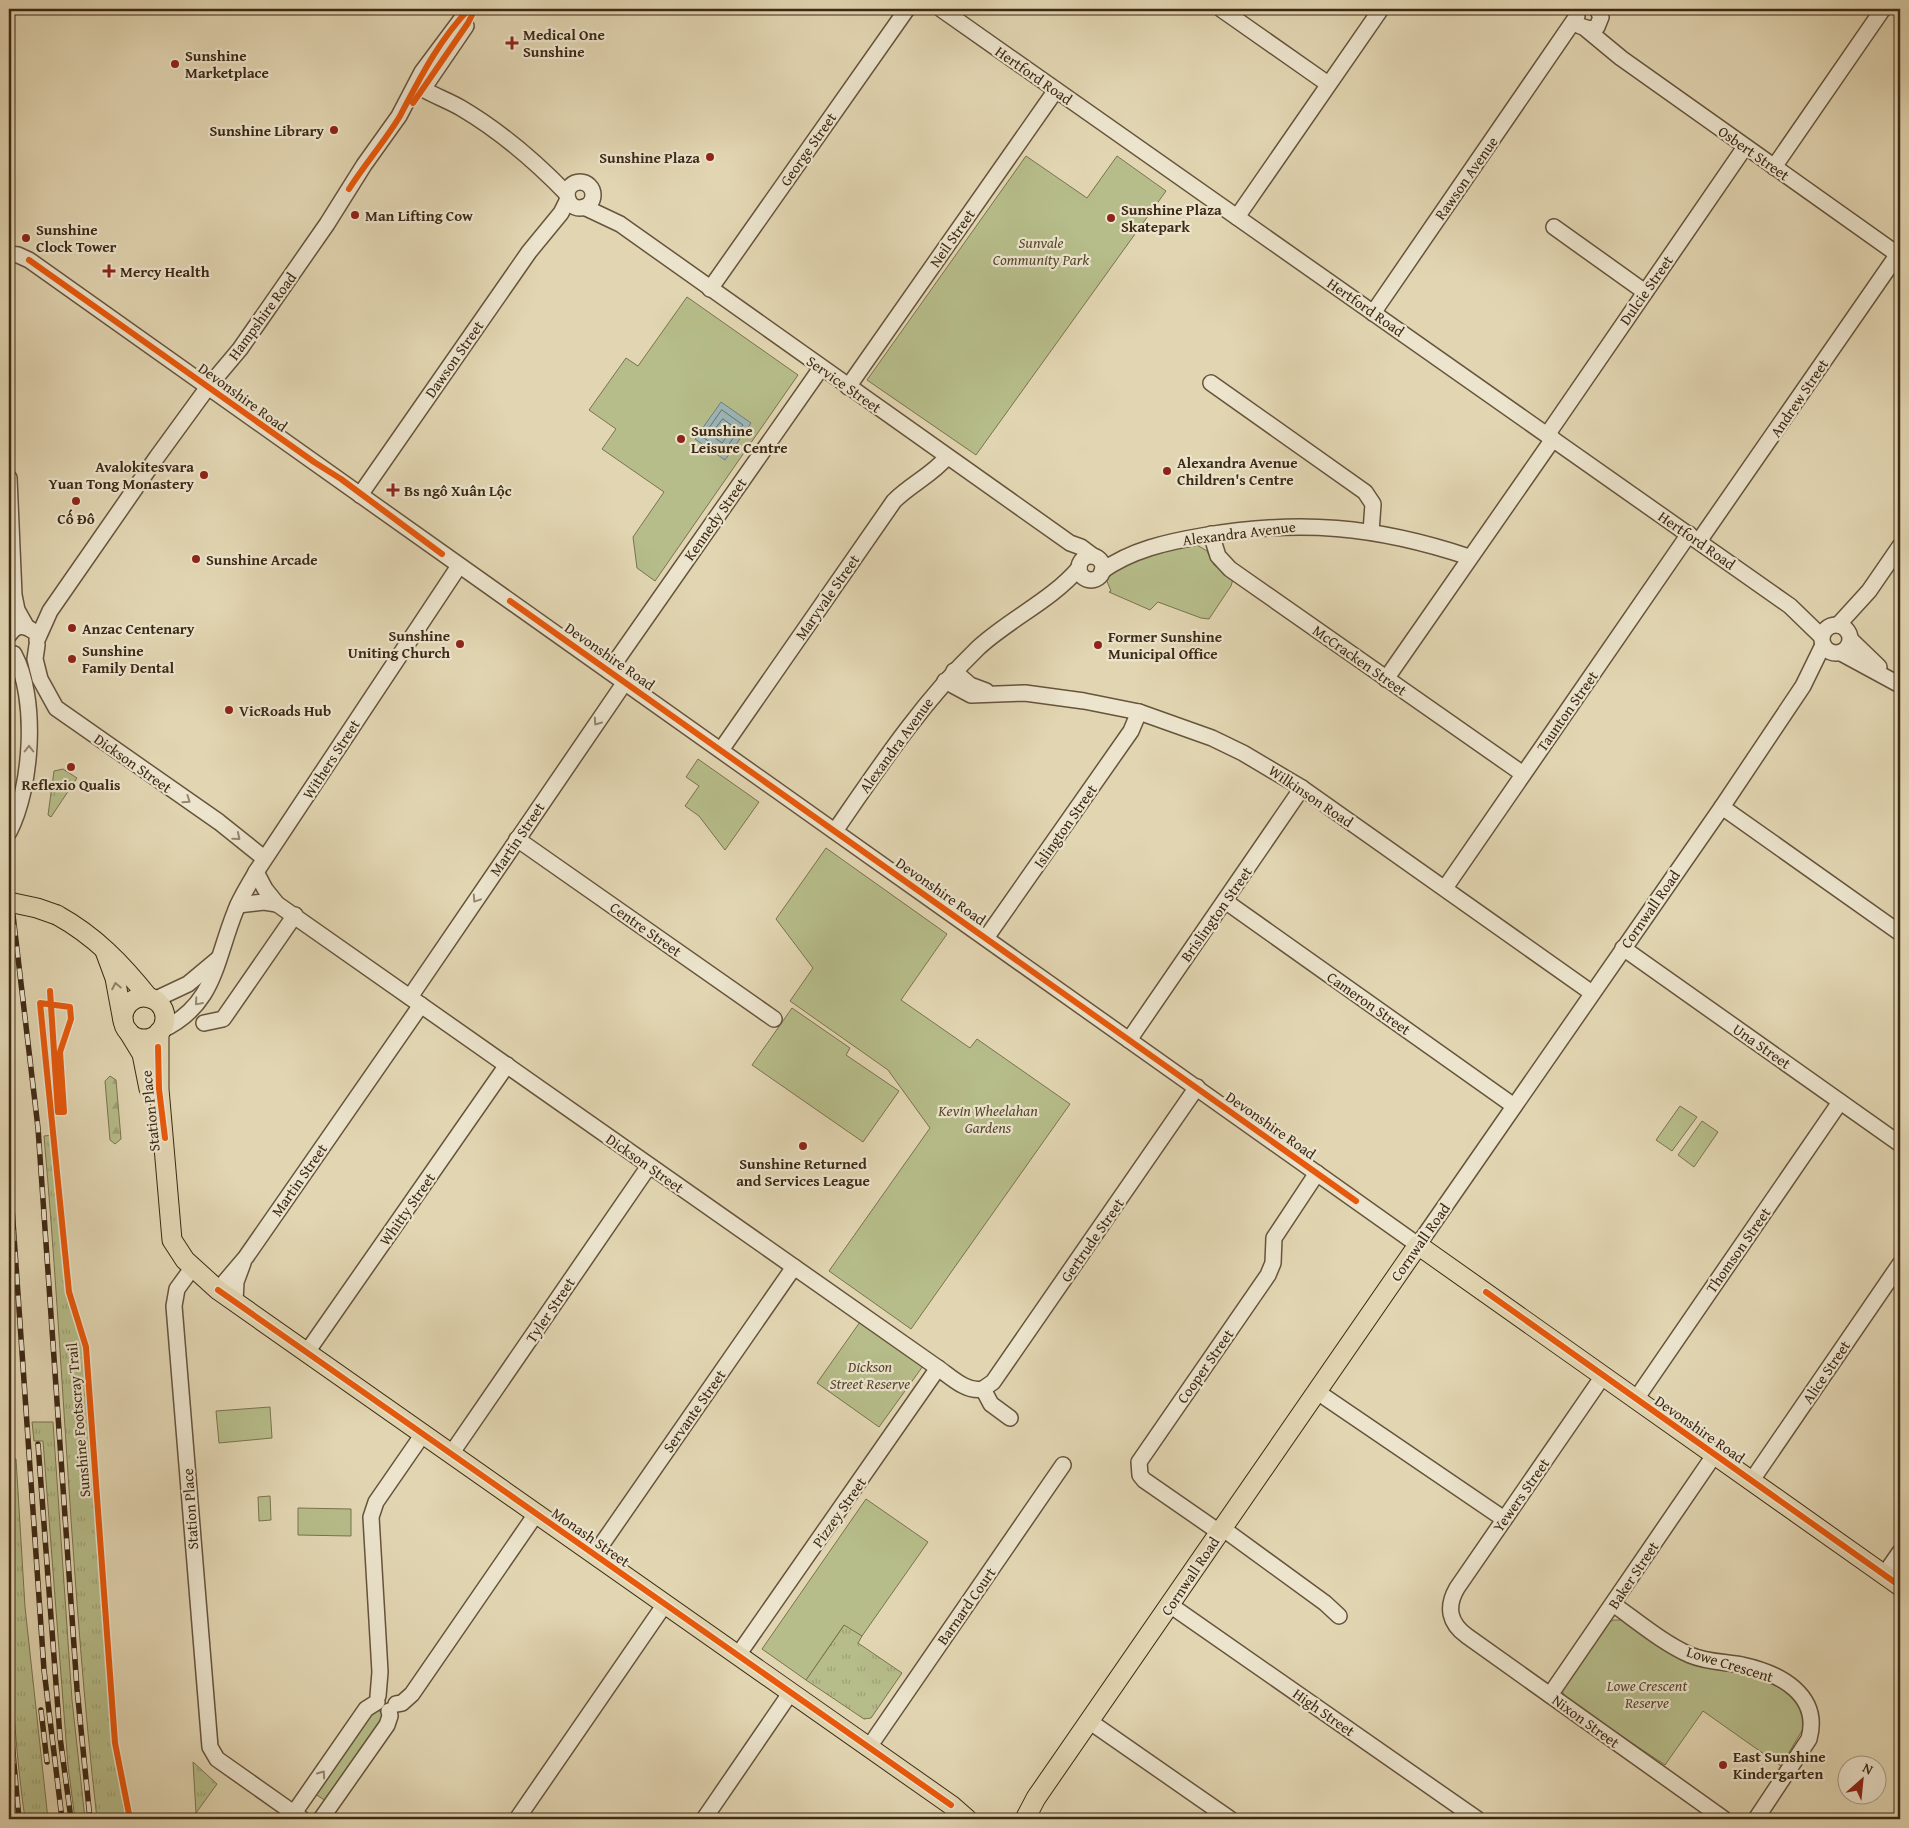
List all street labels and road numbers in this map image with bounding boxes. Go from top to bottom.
street label: Hertford Road [991,41,1077,109]
street label: George Street [775,107,842,190]
street label: Osbert Street [1714,121,1794,186]
street label: Rawson Avenue [1429,132,1503,224]
street label: Neil Street [924,204,980,271]
street label: Dulcie Street [1614,250,1678,329]
street label: Hampshire Road [223,268,301,364]
street label: Hertford Road [1323,273,1409,341]
street label: Dawson Street [420,316,489,402]
street label: Service Street [802,350,886,418]
street label: Andrew Street [1765,354,1833,441]
street label: Devonshire Road [194,357,292,437]
street label: Kennedy Street [679,473,752,565]
street label: Hertford Road [1654,506,1740,574]
street label: Alexandra Avenue [1181,516,1297,550]
street label: Maryvale Street [790,550,865,644]
street label: Devonshire Road [561,617,659,695]
street label: McCracken Street [1309,620,1412,701]
street label: Taunton Street [1531,666,1603,756]
street label: Alexandra Avenue [854,693,938,797]
street label: Withers Street [297,714,365,803]
street label: Dickson Street [90,728,177,798]
street label: Wilkinson Road [1264,760,1358,832]
street label: Islington Street [1028,779,1102,872]
street label: Martin Street [485,797,550,880]
street label: Devonshire Road [892,852,990,930]
street label: Brislington Street [1175,862,1257,966]
street label: Cornwall Road [1615,866,1685,952]
street label: Centre Street [606,897,687,962]
street label: Cameron Street [1323,966,1416,1040]
street label: Una Street [1729,1018,1796,1074]
street label: Station Place [135,1069,165,1153]
street label: Devonshire Road [1222,1086,1320,1164]
street label: Dickson Street [602,1128,689,1198]
street label: Martin Street [266,1139,332,1221]
street label: Whitty Street [374,1168,440,1250]
street label: Gertrude Street [1055,1193,1129,1286]
street label: Cornwall Road [1385,1199,1455,1285]
street label: Thomson Street [1701,1202,1776,1297]
street label: Tyler Street [520,1273,580,1347]
street label: Cooper Street [1172,1324,1239,1407]
street label: Alice Street [1797,1336,1855,1408]
street label: Sunshine Footscray Trail [61,1342,95,1498]
street label: Servante Street [658,1365,731,1457]
street label: Devonshire Road [1651,1390,1749,1468]
street label: Yewers Street [1488,1453,1555,1536]
street label: Station Place [177,1468,203,1550]
street label: Pizzey Street [807,1472,871,1551]
street label: Monash Street [548,1502,635,1572]
street label: Cornwall Road [1156,1532,1224,1620]
street label: Baker Street [1603,1536,1664,1613]
street label: Barnard Court [932,1563,1001,1649]
street label: Lowe Crescent [1684,1641,1777,1687]
street label: High Street [1289,1683,1360,1741]
street label: Nixon Street [1548,1689,1625,1753]

